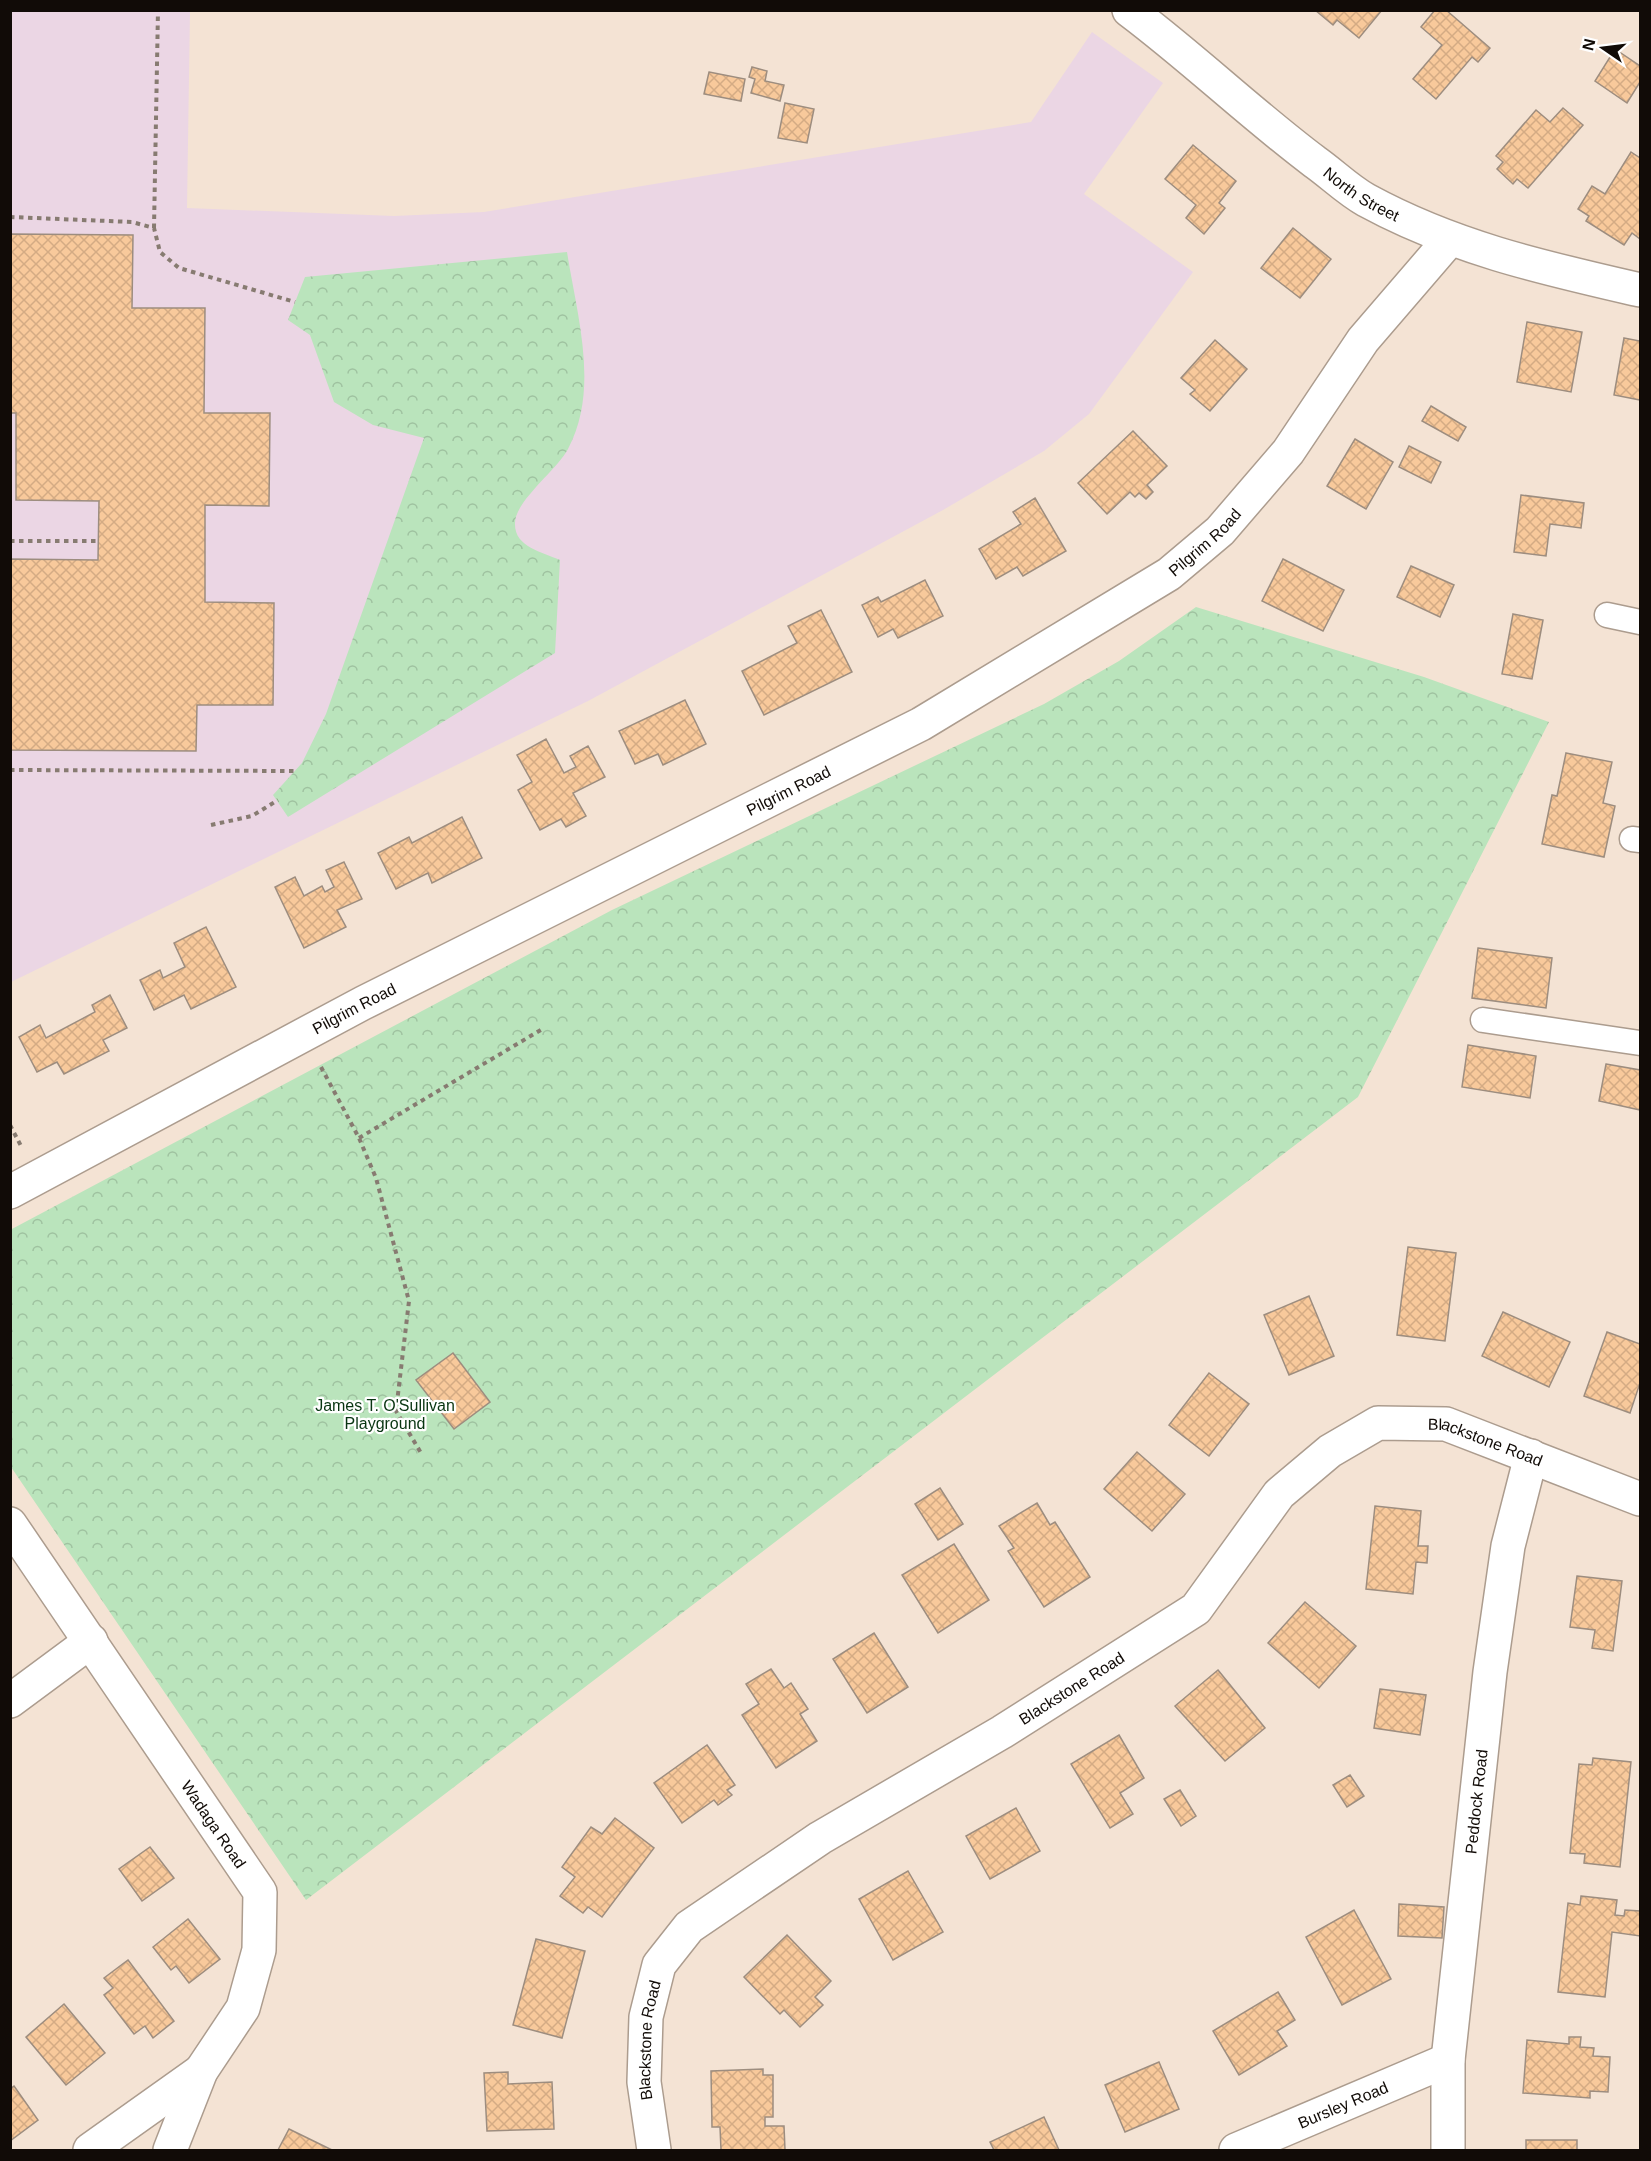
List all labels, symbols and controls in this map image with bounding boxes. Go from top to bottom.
north arrow [1573,18,1633,78]
text: N [1579,37,1599,52]
street label: North Street [1321,164,1403,224]
street label: Pilgrim Road [1165,505,1244,579]
street label: Pilgrim Road [744,762,833,818]
street label: Pilgrim Road [309,980,398,1037]
park label: James T. O'Sullivan Playground [315,1397,455,1432]
street label: Blackstone Road [1428,1415,1545,1469]
street label: Blackstone Road [1016,1648,1127,1728]
street label: Peddock Road [1462,1748,1490,1855]
street label: Wadaga Road [178,1777,250,1871]
street label: Blackstone Road [635,1978,663,2101]
street label: Bursley Road [1295,2078,1390,2131]

